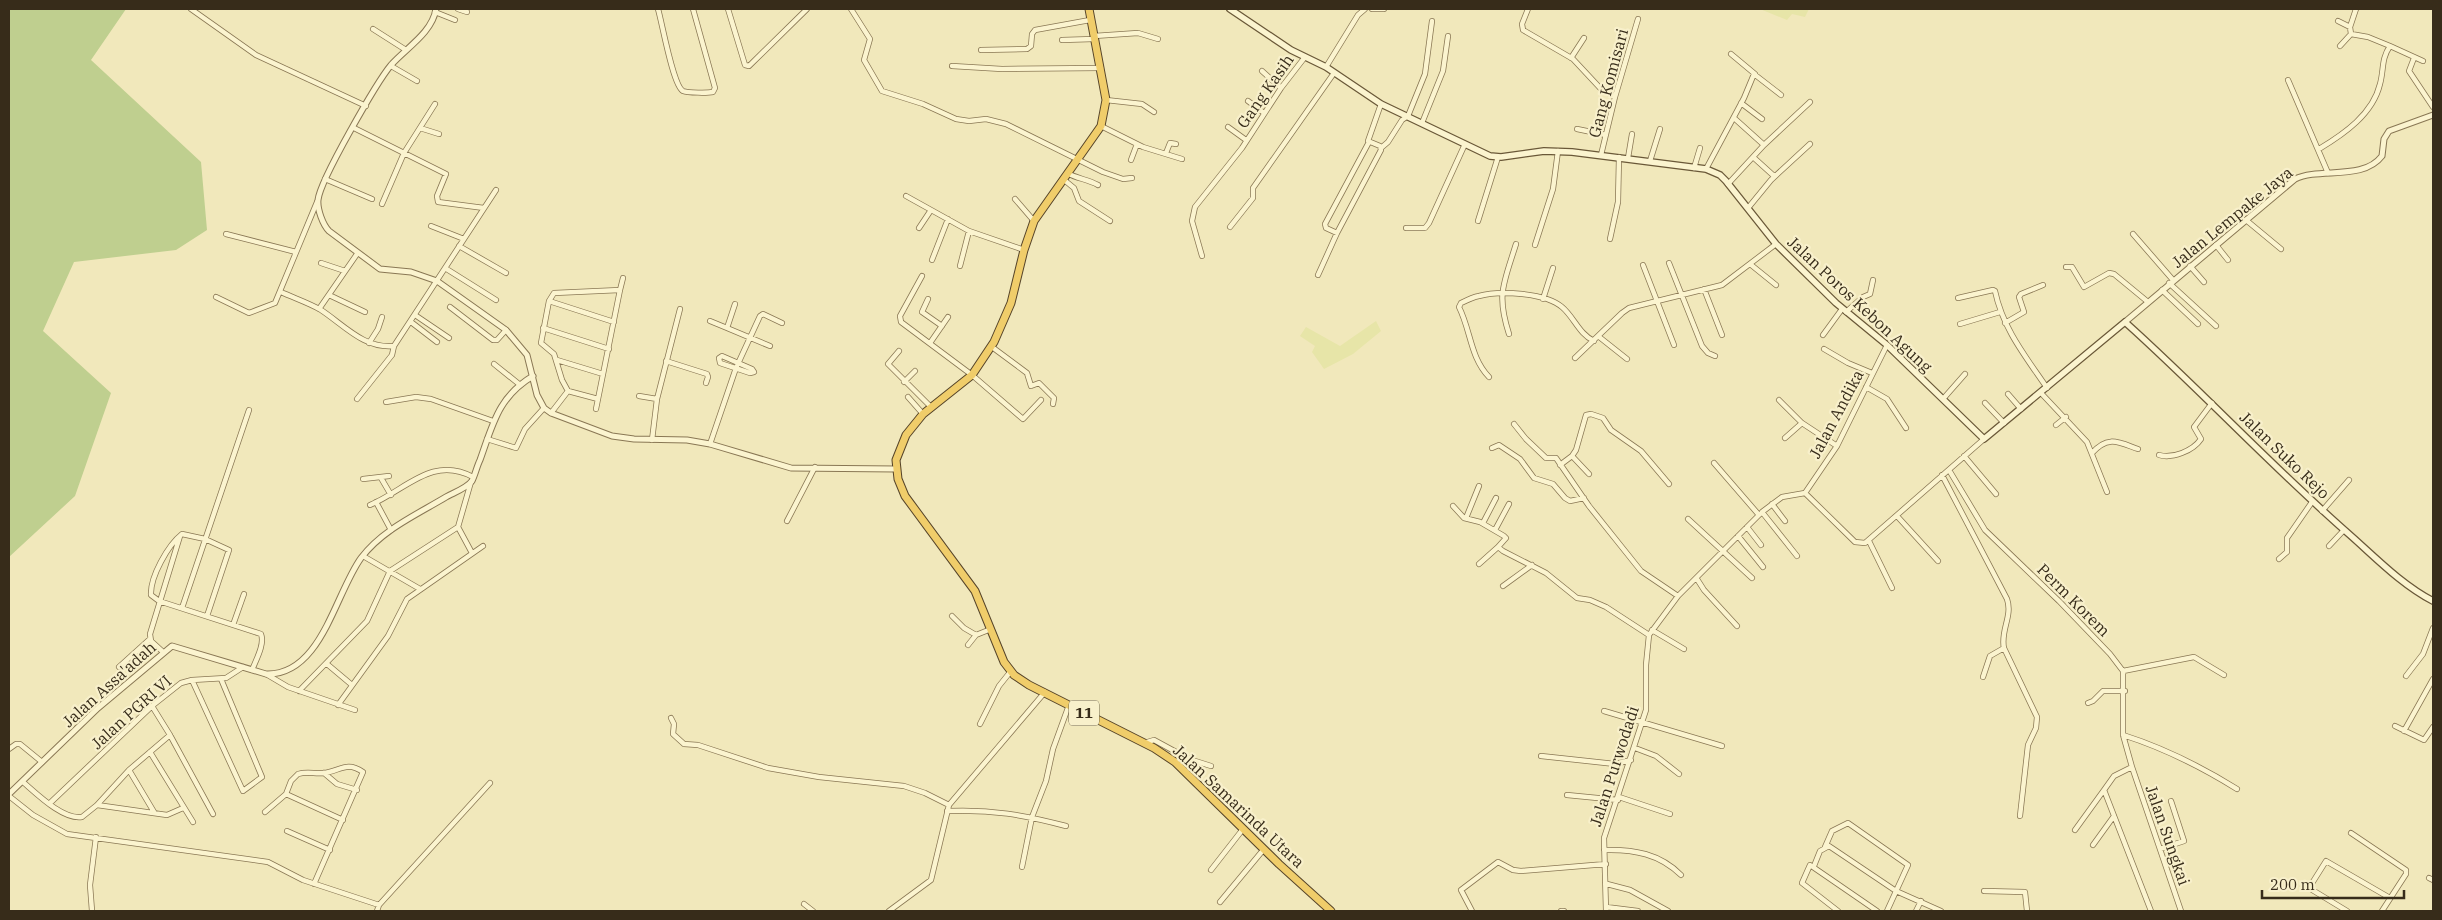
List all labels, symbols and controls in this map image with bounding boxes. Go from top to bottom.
street label: Gang Komisari [1584,26,1632,140]
street label: Gang Kasih [1232,50,1298,132]
street label: Jalan Lempake Jaya [2168,162,2297,272]
street label: Jalan Poros Kebon Agung [1784,232,1937,376]
street label: Jalan Andika [1804,366,1868,462]
street label: Jalan Suko Rejo [2236,407,2334,503]
street label: Perm Korem [2033,559,2115,641]
street label: Jalan Assa'adah [58,637,160,731]
street label: Jalan PGRI VI [87,671,175,753]
road number: 11 [1069,700,1099,726]
street label: Jalan Purwodadi [1585,703,1643,829]
street label: Jalan Samarinda Utara [1169,740,1309,872]
street label: Jalan Sungkai [2141,782,2195,888]
scale bar [2262,868,2404,900]
text: 200 m [2270,875,2315,894]

